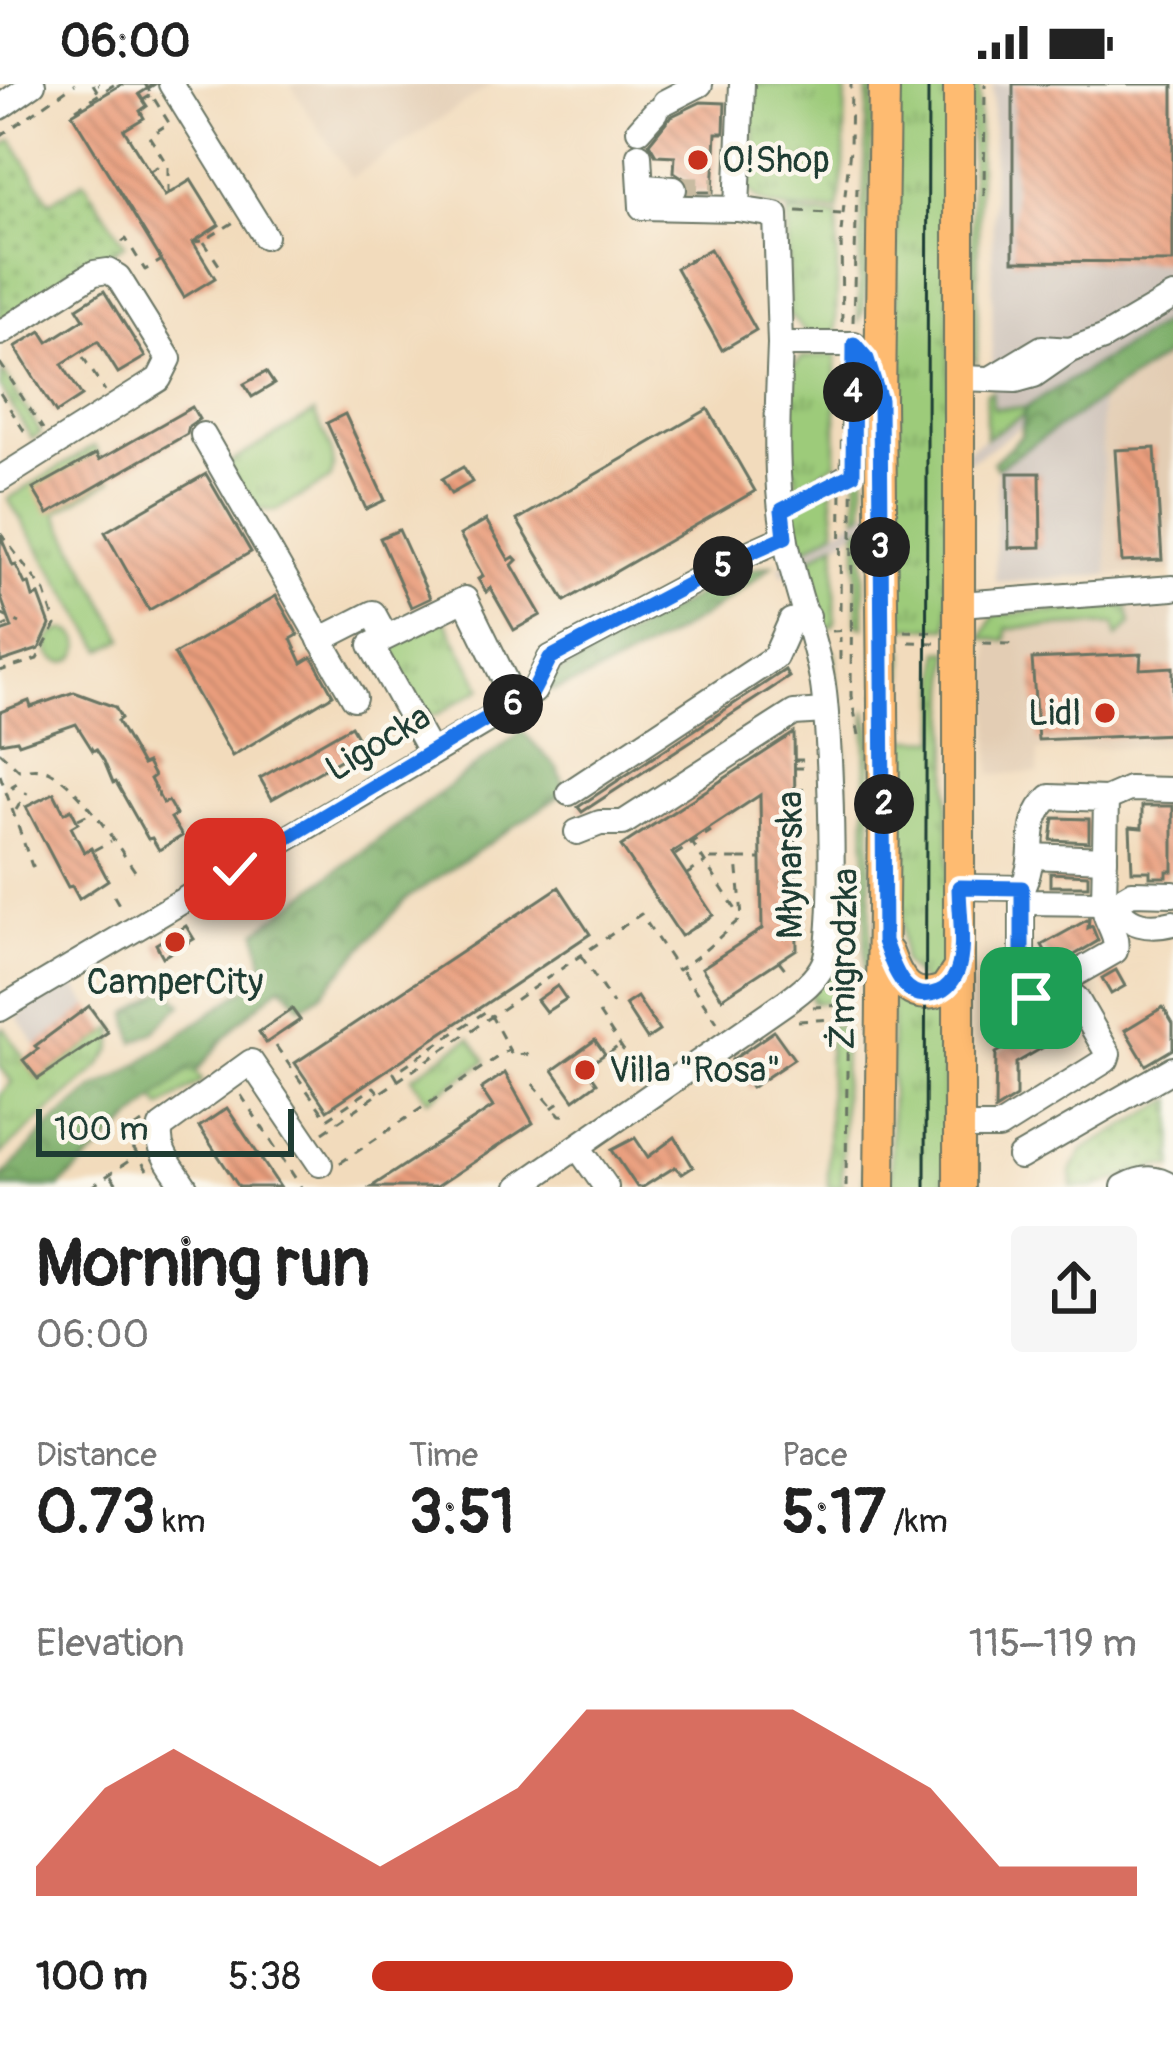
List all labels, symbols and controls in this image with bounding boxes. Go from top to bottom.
text: 06:00 [60,14,190,70]
place label: O!Shop [722,138,830,183]
marker: O!Shop [685,147,711,173]
pin: 4 [823,362,883,422]
text: 4 [843,371,863,412]
pin: 3 [850,517,910,577]
text: 3 [871,526,889,567]
pin: 5 [693,536,753,596]
text: 5 [714,545,732,586]
pin: 6 [483,674,543,734]
text: 6 [503,683,523,724]
place label: Lidl [1028,691,1081,736]
street label: Ligocka [317,694,439,792]
marker: Lidl [1092,700,1118,726]
pin: 2 [854,774,914,834]
text: 2 [875,783,893,824]
street label: Młynarska [768,791,813,939]
pin [184,818,286,920]
icon: check [202,836,268,902]
street label: Żmigrodzka [820,868,868,1050]
marker: CamperCity [162,929,188,955]
pin [980,947,1082,1049]
place label: CamperCity [86,960,264,1005]
icon: arrive [998,965,1064,1031]
place label: Villa "Rosa" [609,1048,781,1093]
marker: Villa "Rosa" [572,1057,598,1083]
scale bar [36,1103,294,1156]
text: 100 m [54,1109,148,1150]
text: Morning run [36,1223,370,1306]
button: share [1011,1226,1137,1352]
text: 06:00 [36,1310,149,1359]
text: Distance [36,1435,157,1476]
text: Time [409,1435,478,1476]
text: Pace [782,1435,847,1476]
text: 0.73 [36,1476,155,1551]
text: 3:51 [409,1476,514,1551]
text: 5:17 [782,1476,886,1551]
text: km [155,1501,206,1542]
text: /km [886,1501,948,1542]
text: Elevation [36,1619,185,1668]
text: 115–119 m [969,1619,1137,1668]
text: 100 m [36,1952,148,2001]
text: 5:38 [228,1952,301,2001]

